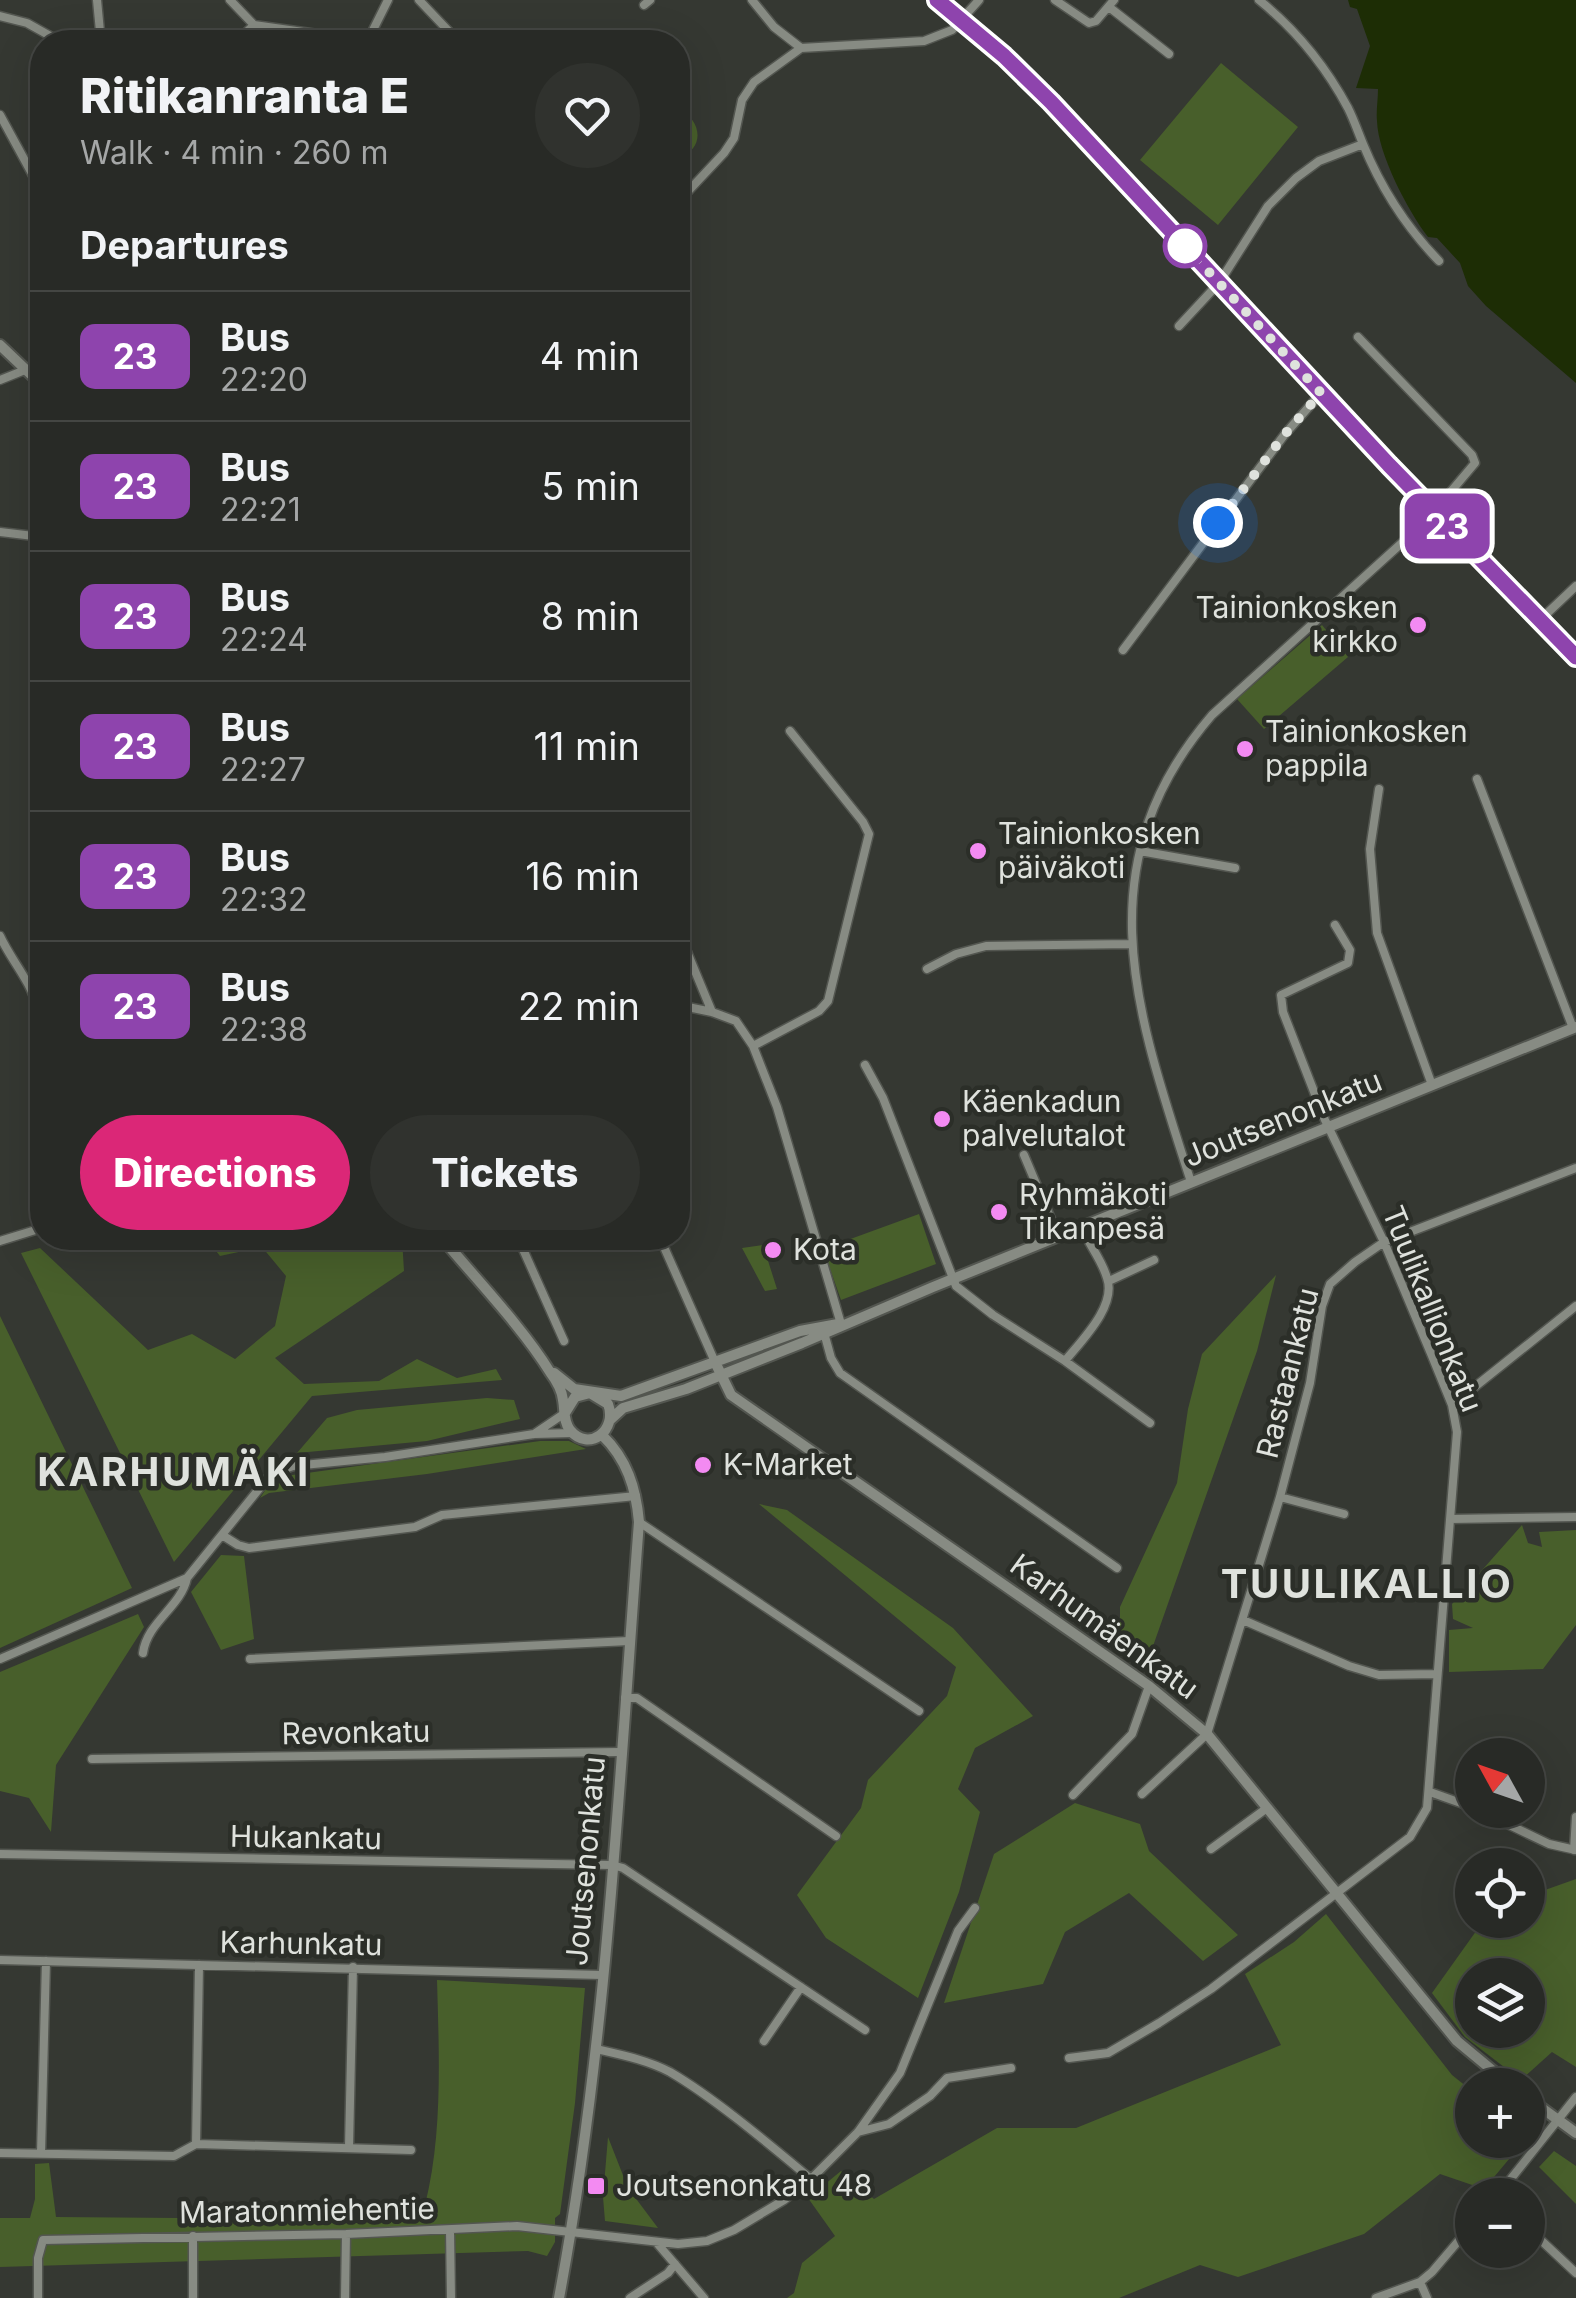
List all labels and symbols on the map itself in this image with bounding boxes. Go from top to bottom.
unlabelled marker [1164,225,1206,267]
line badge: 23 [1402,494,1492,558]
your location [1193,498,1243,548]
place label: Tainionkosken kirkko [1195,589,1398,659]
marker: Tainionkosken kirkko [1407,614,1429,636]
place label: Tainionkosken pappila [1265,713,1468,783]
marker: Tainionkosken pappila [1234,738,1256,760]
place label: Tainionkosken päiväkoti [998,815,1201,885]
marker: Tainionkosken päiväkoti [967,840,989,862]
street label: Joutsenonkatu [1179,1062,1387,1174]
place label: Käenkadun palvelutalot [962,1083,1126,1153]
marker: Käenkadun palvelutalot [931,1108,953,1130]
place label: Ryhmäkoti Tikanpesä [1019,1176,1167,1246]
street label: Tuulikallionkatu [1375,1200,1491,1417]
marker: Ryhmäkoti Tikanpesä [988,1201,1010,1223]
place label: Kota [793,1231,857,1267]
marker: Kota [762,1239,784,1261]
street label: Rastaankatu [1249,1284,1326,1462]
place label: K-Market [723,1446,853,1482]
district label: KARHUMÄKI [37,1447,311,1496]
marker: K-Market [692,1454,714,1476]
street label: Karhumäenkatu [1004,1546,1206,1706]
district label: TUULIKALLIO [1221,1559,1513,1608]
street label: Revonkatu [281,1713,431,1751]
north arrow [1455,1738,1545,1828]
street label: Joutsenonkatu [558,1755,612,1967]
street label: Hukankatu [230,1818,382,1856]
street label: Karhunkatu [219,1924,383,1962]
place label: Joutsenonkatu 48 [616,2167,872,2203]
marker: Joutsenonkatu 48 [585,2175,607,2197]
street label: Maratonmiehentie [179,2190,435,2230]

